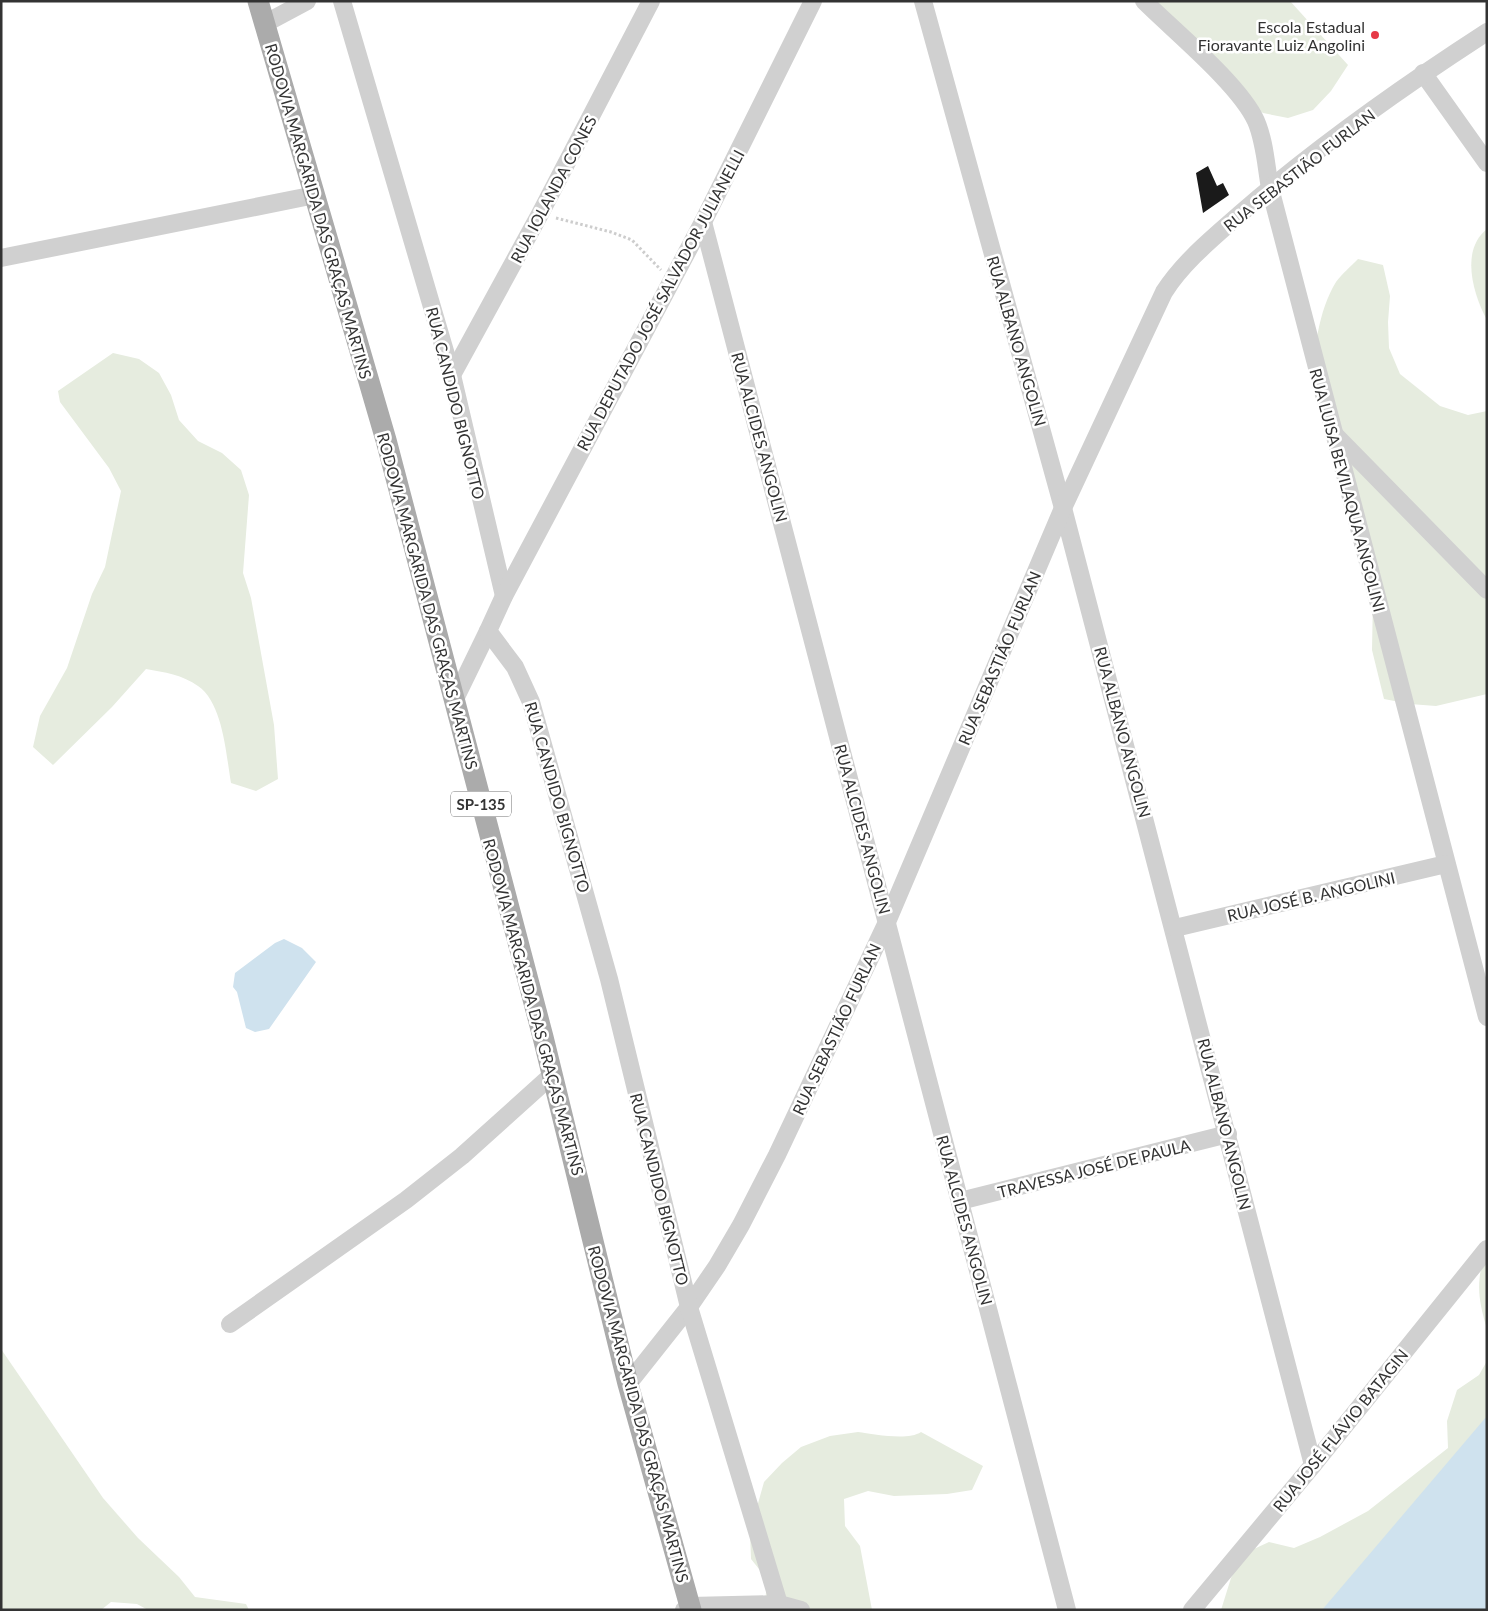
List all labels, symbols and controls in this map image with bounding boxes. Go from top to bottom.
place label: Escola Estadual Fioravante Luiz Angolini [1198,17,1365,54]
marker: Escola Estadual Fioravante Luiz Angolini [1369,29,1381,41]
street label: RODOVIA MARGARIDA DAS GRAÇAS MARTINS [262,41,376,381]
street label: RUA SEBASTIÃO FURLAN [1219,105,1379,235]
street label: RUA IOLANDA CONES [506,112,600,266]
street label: RUA DEPUTADO JOSÉ SALVADOR JULIANELLI [572,146,748,454]
street label: RUA ALBANO ANGOLIN [984,254,1050,428]
street label: RUA CANDIDO BIGNOTTO [423,305,489,501]
street label: RUA ALCIDES ANGOLIN [728,350,792,524]
street label: RUA LUISA BEVILAQUA ANGOLINI [1306,366,1390,614]
street label: RODOVIA MARGARIDA DAS GRAÇAS MARTINS [374,430,482,772]
street label: RUA SEBASTIÃO FURLAN [954,568,1044,748]
street label: RUA ALBANO ANGOLIN [1091,644,1155,820]
street label: RUA CANDIDO BIGNOTTO [522,699,594,895]
street label: RUA ALCIDES ANGOLIN [831,742,895,916]
road number: SP-135 [451,792,511,816]
street label: RODOVIA MARGARIDA DAS GRAÇAS MARTINS [480,836,588,1178]
street label: RUA JOSÉ B. ANGOLINI [1225,867,1397,925]
street label: RUA SEBASTIÃO FURLAN [788,940,884,1118]
street label: RUA ALBANO ANGOLIN [1194,1036,1256,1212]
street label: RUA CANDIDO BIGNOTTO [627,1091,693,1287]
street label: RUA ALCIDES ANGOLIN [933,1133,997,1307]
street label: TRAVESSA JOSÉ DE PAULA [996,1135,1192,1201]
street label: RODOVIA MARGARIDA DAS GRAÇAS MARTINS [585,1243,693,1585]
street label: RUA JOSÉ FLÁVIO BATAGIN [1269,1345,1411,1515]

